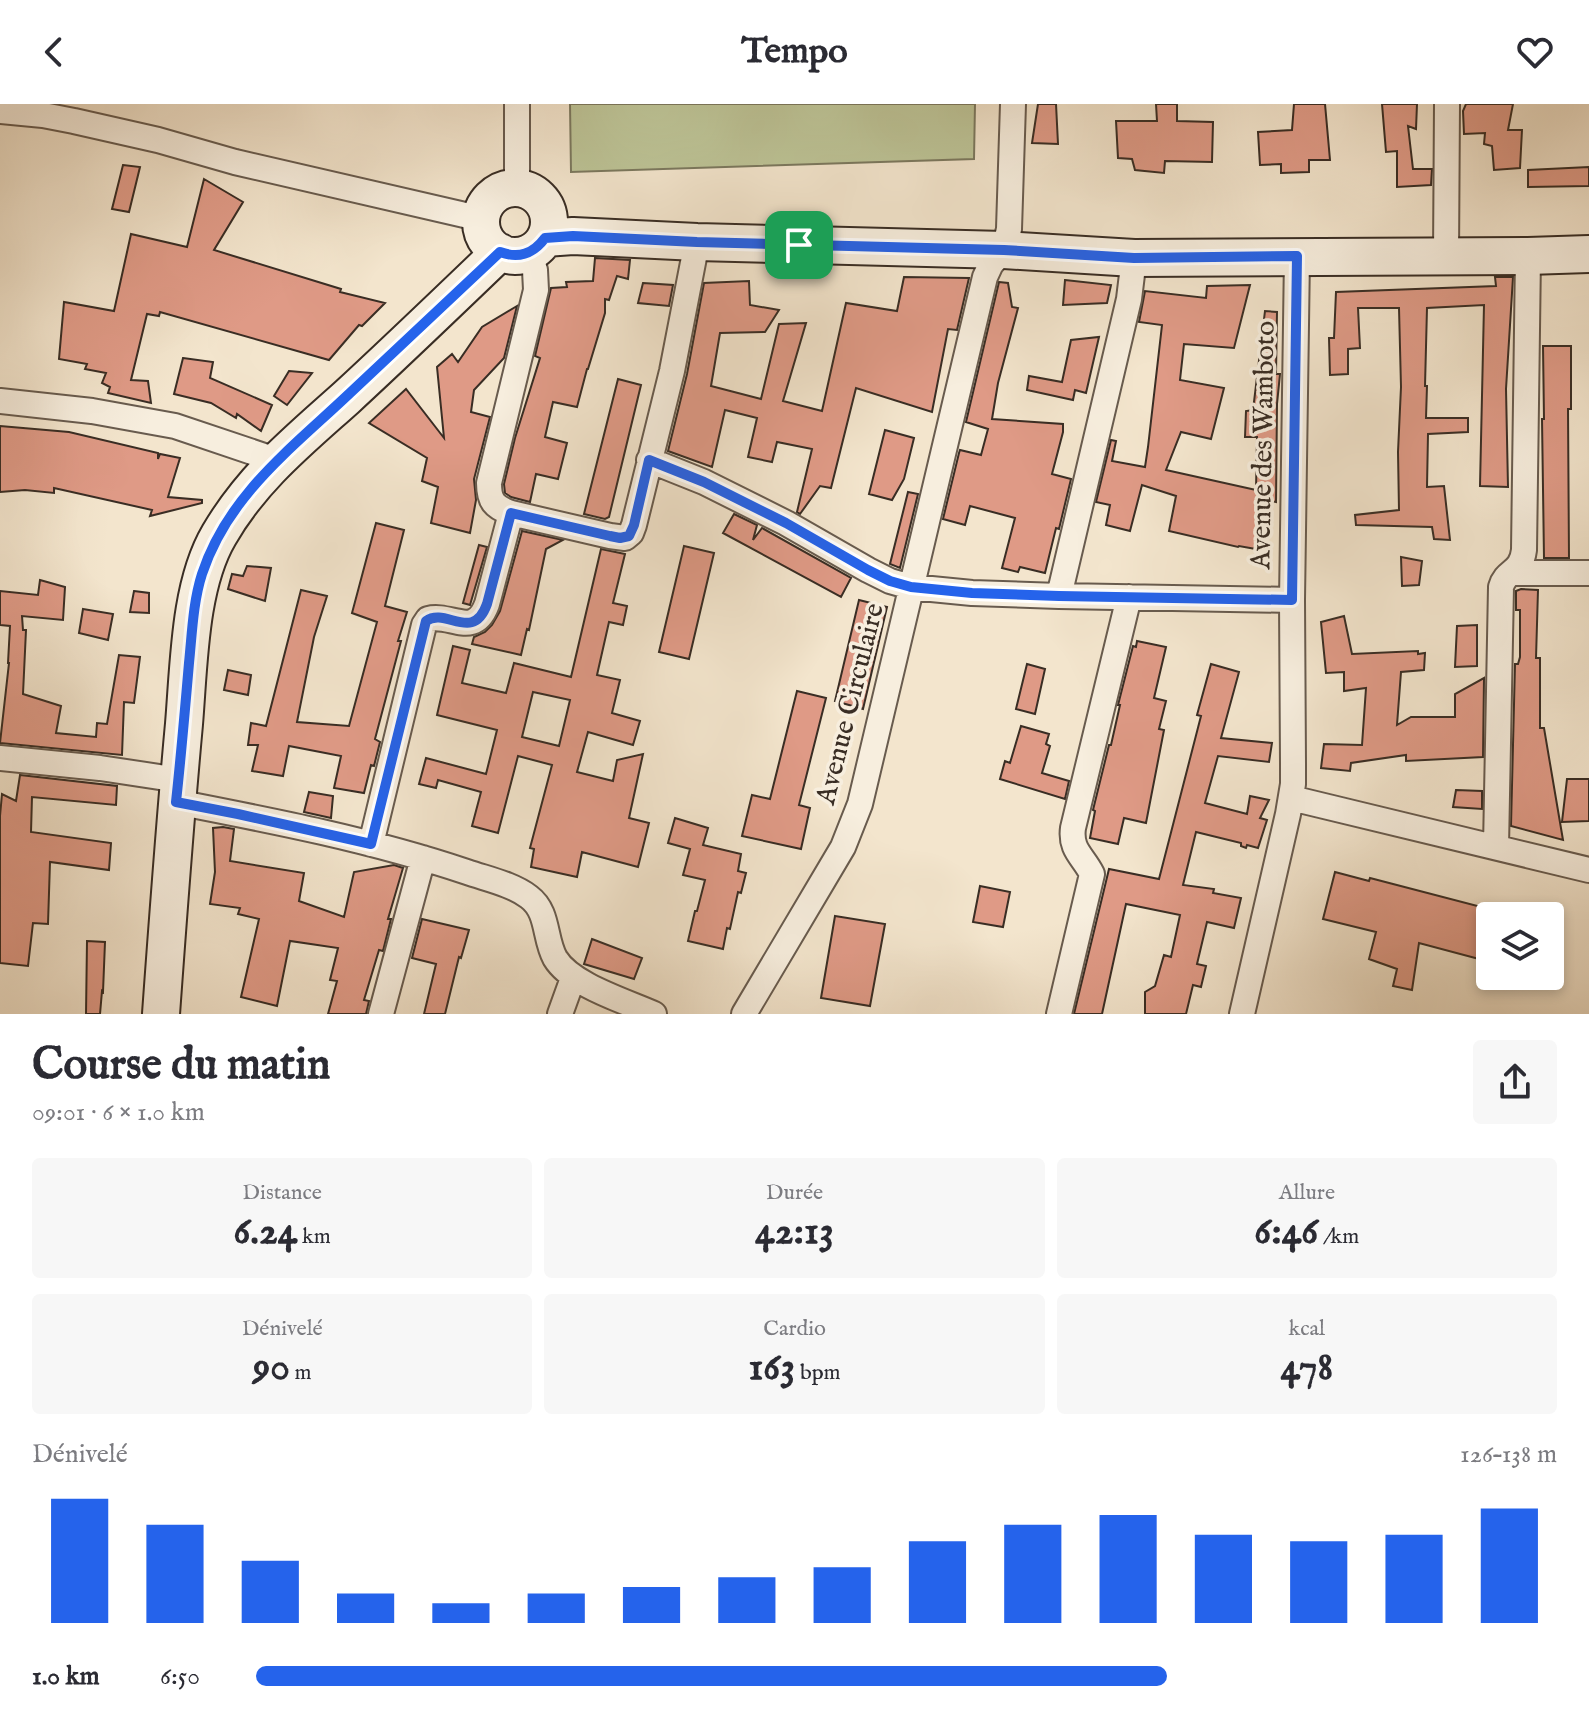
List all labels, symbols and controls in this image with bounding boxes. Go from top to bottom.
text: Tempo [741,29,848,75]
icon: back [32,30,76,74]
icon: heart [1513,30,1557,74]
pin [765,211,833,279]
icon: arrive [777,223,821,267]
street label: Avenue des Wamboto [1244,320,1284,571]
street label: Avenue Circulaire [809,600,893,809]
map controls [1476,902,1564,990]
button: layers [1476,902,1564,990]
text: Course du matin [32,1038,330,1094]
button: share [1473,1040,1557,1124]
text: 09:01 · 6 × 1.0 km [32,1096,205,1129]
text: Distance [242,1179,322,1207]
text: Durée [766,1179,823,1207]
text: Allure [1279,1179,1335,1207]
text: 6.24 [233,1207,297,1258]
text: 42:13 [755,1207,834,1258]
text: 6:46 [1254,1207,1318,1258]
text: km [297,1223,331,1251]
text: /km [1318,1223,1359,1251]
text: Dénivelé [242,1315,323,1343]
text: Cardio [763,1315,826,1343]
text: kcal [1288,1315,1325,1343]
text: 90 [253,1343,290,1394]
text: 163 [748,1343,795,1394]
text: 478 [1280,1343,1333,1394]
text: m [290,1359,312,1387]
text: bpm [795,1359,841,1387]
text: Dénivelé [32,1438,128,1471]
text: 126–138 m [1460,1438,1557,1471]
text: 1.0 km [32,1660,100,1693]
text: 6:50 [160,1660,200,1693]

